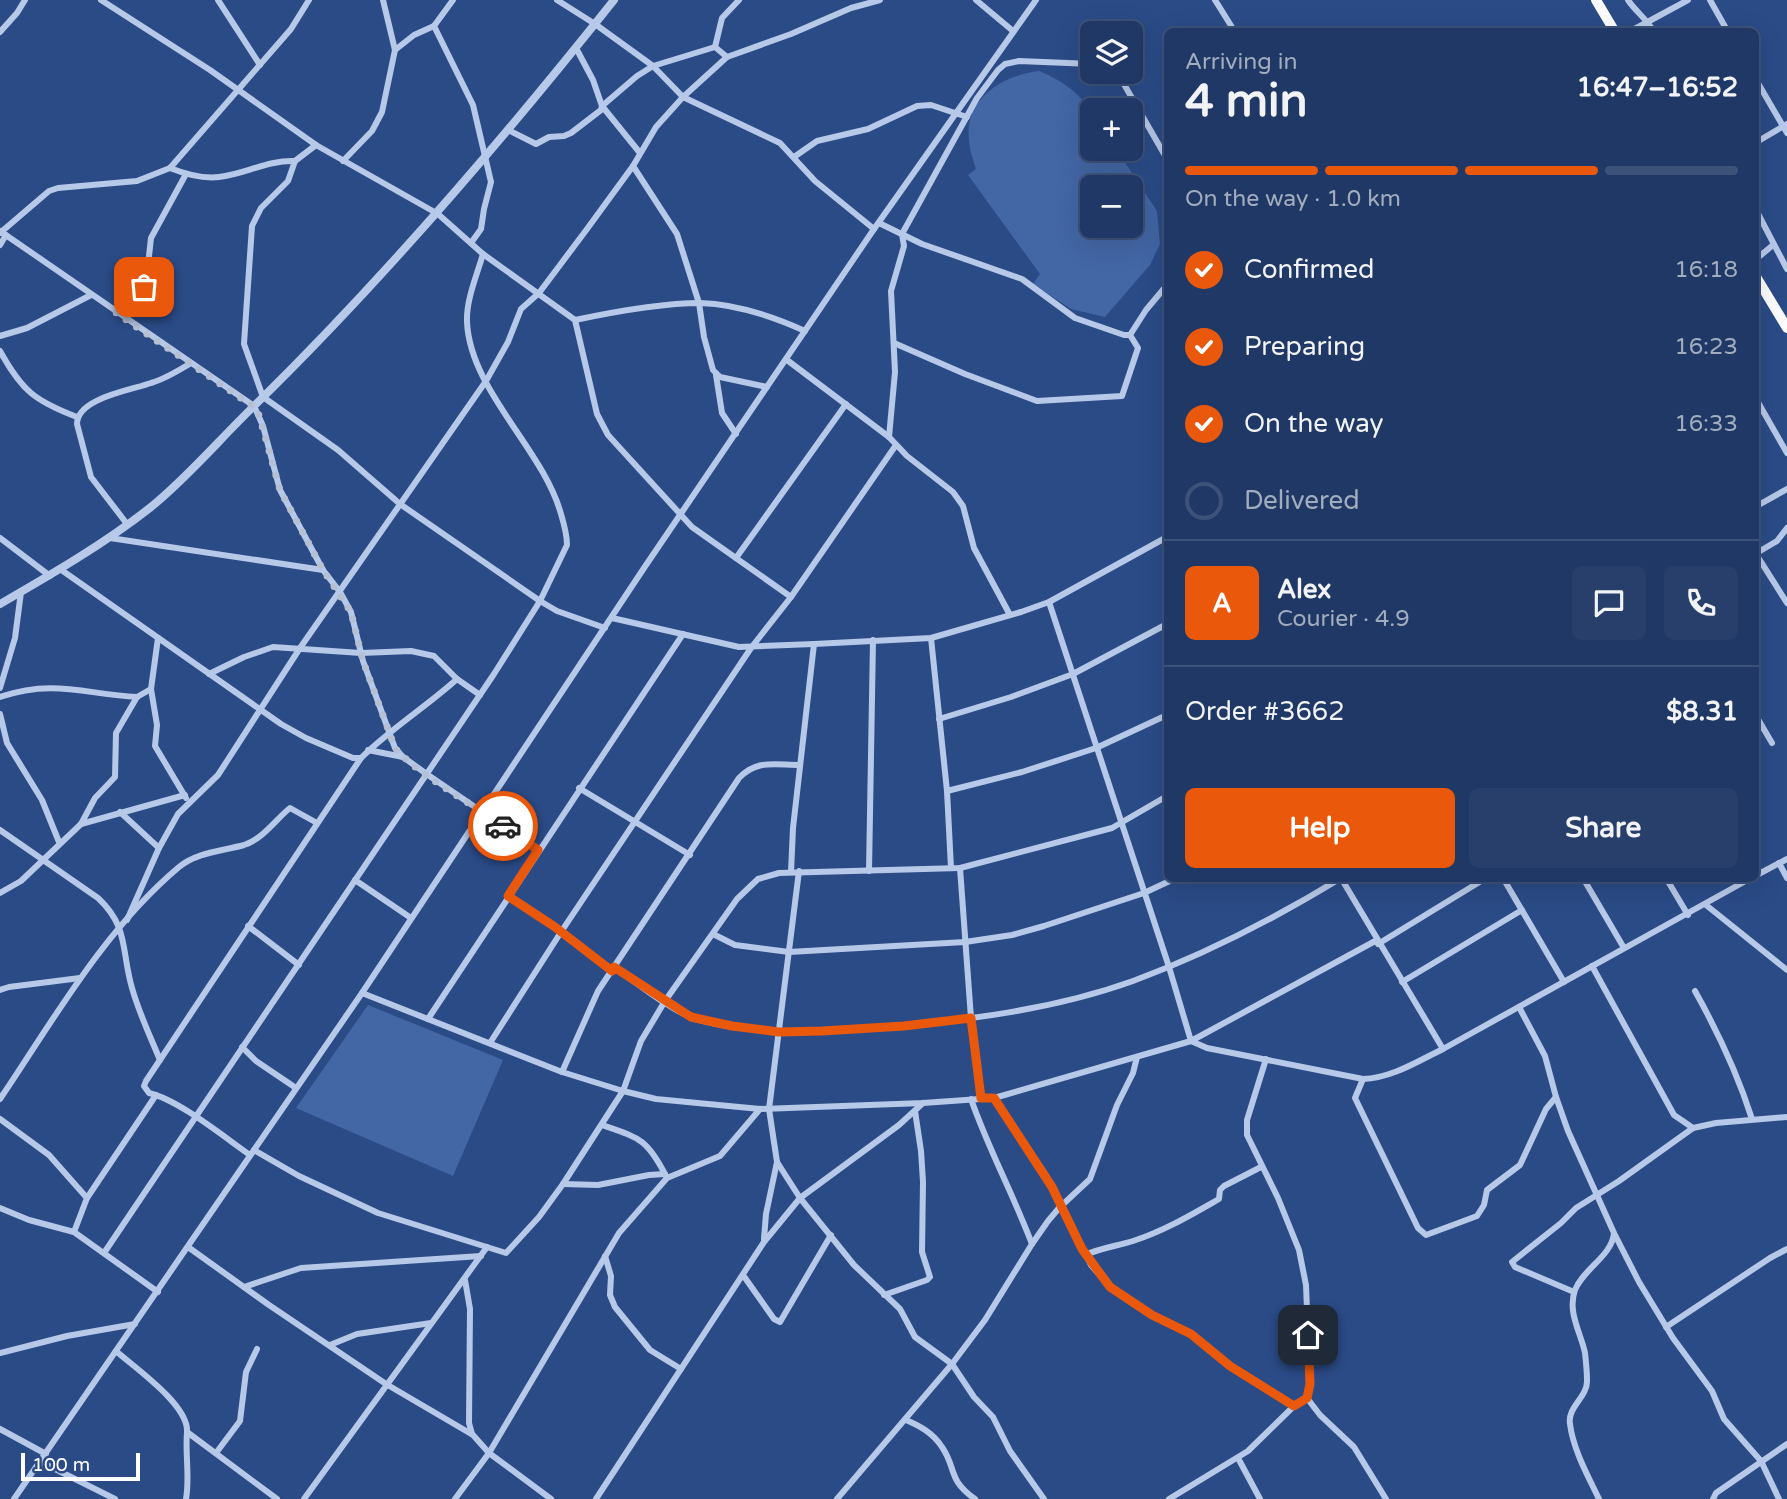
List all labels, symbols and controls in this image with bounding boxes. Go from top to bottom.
map controls [1080,21,1143,238]
button: layers [1080,21,1143,84]
text: Arriving in [1185,48,1298,76]
text: 16:47–16:52 [1577,72,1738,103]
text: 4 min [1185,74,1308,129]
button: + [1080,98,1143,161]
button: − [1080,175,1143,238]
text: On the way · 1.0 km [1185,185,1401,213]
icon: check [1185,251,1223,289]
text: Confirmed [1244,254,1374,285]
text: 16:18 [1674,256,1738,284]
pin [114,257,174,317]
icon: bag [125,268,163,306]
icon: check [1185,328,1223,366]
text: Preparing [1244,331,1365,362]
text: 16:23 [1674,333,1738,361]
icon: check [1185,405,1223,443]
text: On the way [1244,408,1384,439]
text: 16:33 [1674,410,1738,438]
text: Delivered [1244,485,1360,516]
button: chat [1572,566,1646,640]
button: phone [1664,566,1738,640]
text: Alex [1277,574,1331,605]
text: A [1212,588,1232,619]
text: Courier · 4.9 [1277,605,1410,633]
text: Order #3662 [1185,696,1345,727]
text: $8.31 [1666,696,1738,727]
button: Help [1185,788,1455,868]
button: Share [1469,788,1738,868]
courier [468,791,538,861]
icon: car [484,807,522,845]
pin [1278,1305,1338,1365]
icon: home [1289,1316,1327,1354]
scale bar [21,1450,140,1482]
text: 100 m [32,1454,90,1476]

